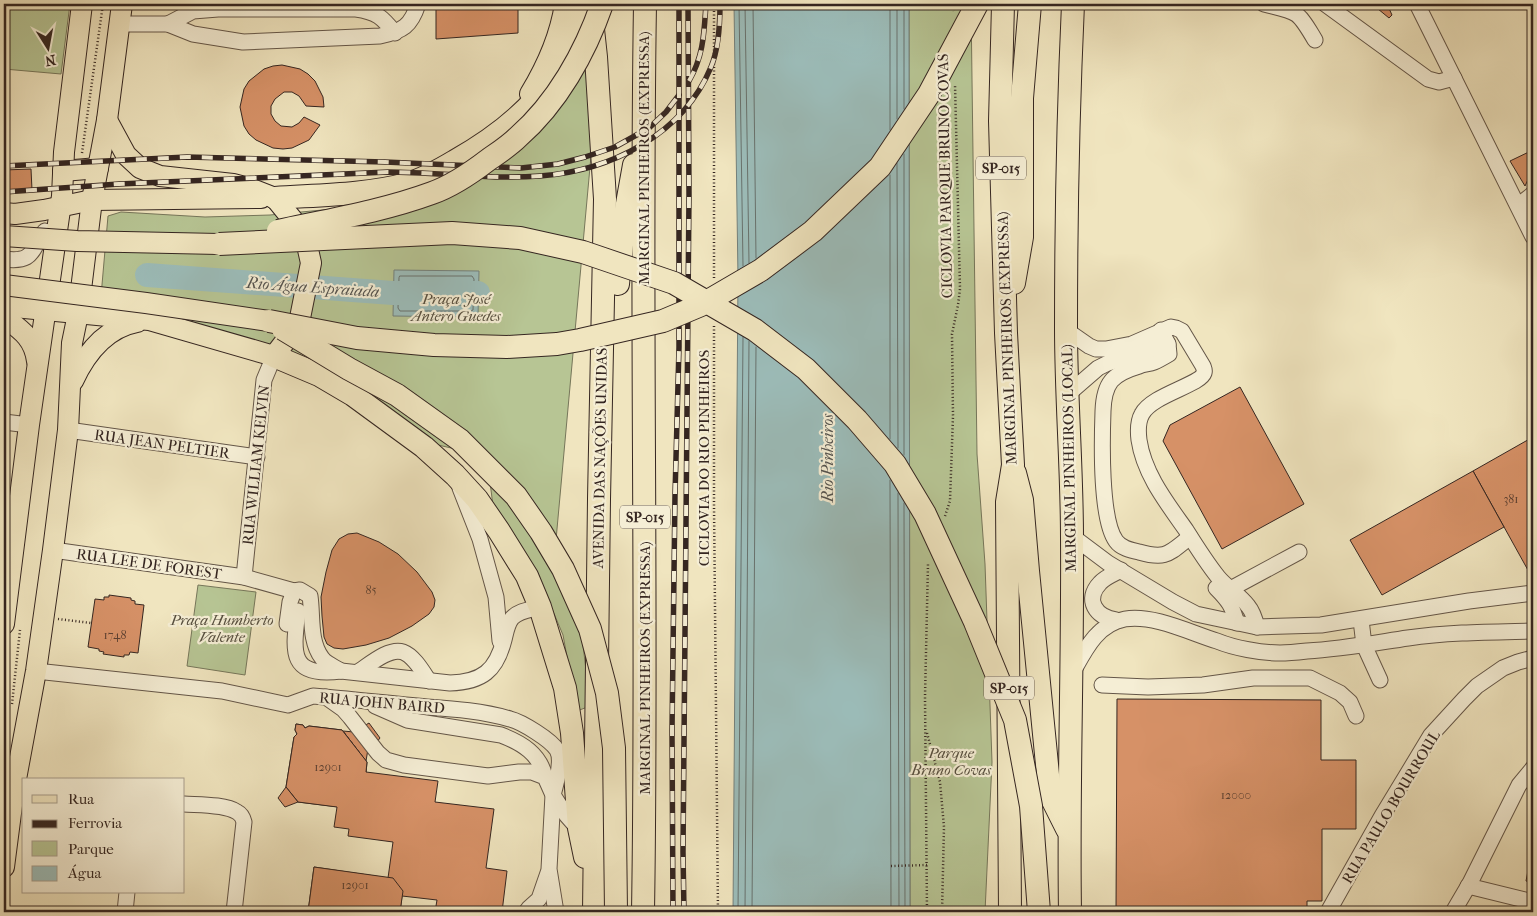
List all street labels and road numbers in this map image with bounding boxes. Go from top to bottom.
street label: MARGINAL PINHEIROS (EXPRESSA) [635,31,653,285]
street label: CICLOVIA PARQUE BRUNO COVAS [934,53,956,299]
road number: SP-015 [976,156,1026,180]
street label: MARGINAL PINHEIROS (EXPRESSA) [994,211,1020,465]
street label: MARGINAL PINHEIROS (LOCAL) [1058,344,1080,572]
street label: AVENIDA DAS NAÇÕES UNIDAS [589,347,611,569]
street label: CICLOVIA DO RIO PINHEIROS [695,350,713,566]
street label: RUA WILLIAM KELVIN [239,383,273,546]
street label: RUA JEAN PELTIER [93,426,232,463]
road number: SP-015 [620,506,670,528]
street label: MARGINAL PINHEIROS (EXPRESSA) [636,541,654,795]
street label: RUA LEE DE FOREST [75,545,224,583]
road number: SP-015 [984,676,1034,700]
street label: RUA JOHN BAIRD [318,689,446,717]
street label: RUA PAULO BOURROUL [1338,727,1444,887]

